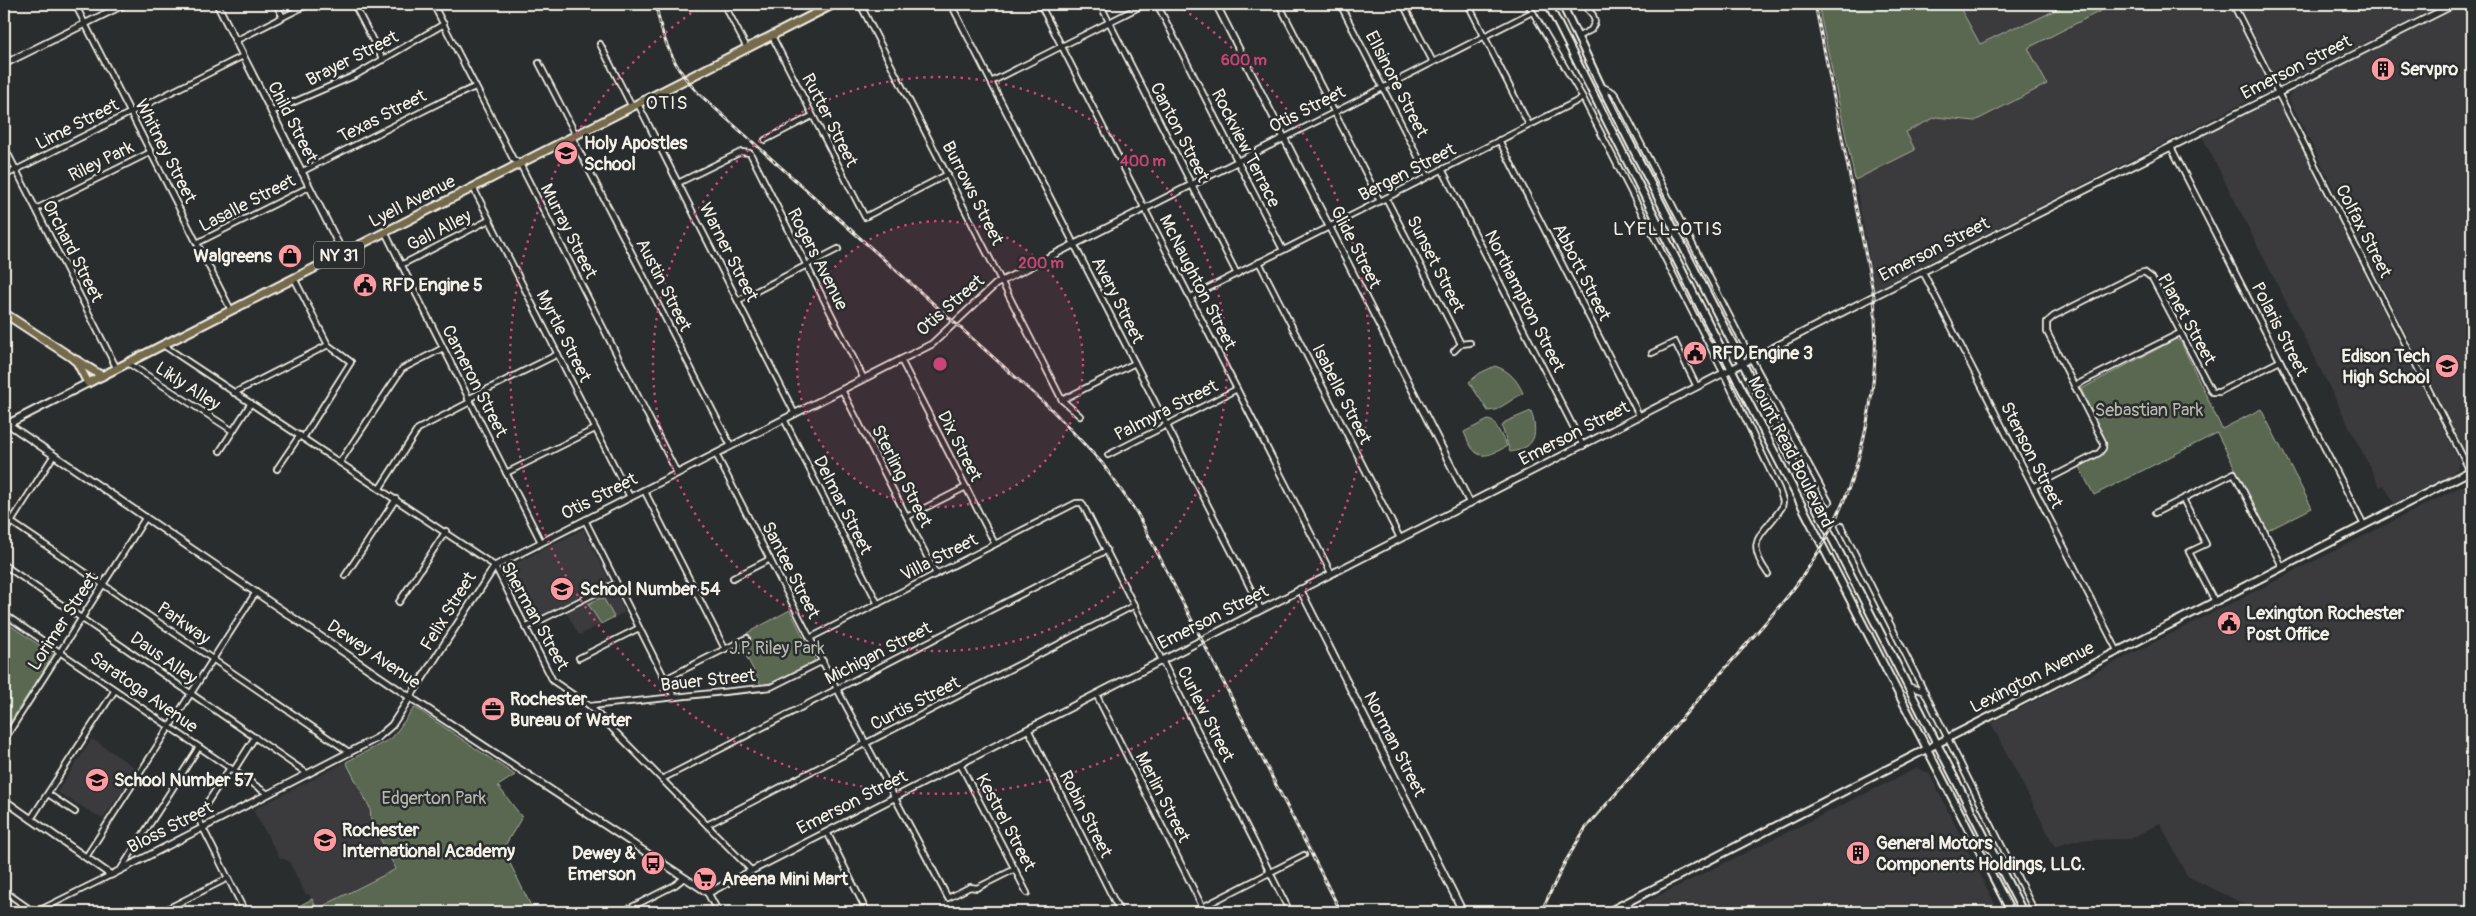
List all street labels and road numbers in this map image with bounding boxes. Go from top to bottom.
street label: Brayer Street [302,25,403,92]
street label: Ellsinore Street [1360,27,1434,142]
street label: Emerson Street [2237,29,2356,105]
street label: Rutter Street [796,70,863,172]
street label: Child Street [262,77,323,168]
street label: Canton Street [1145,79,1215,186]
street label: Otis Street [1265,80,1350,138]
street label: Texas Street [334,84,431,148]
street label: Rockview Terrace [1206,85,1285,211]
street label: Lime Street [32,93,123,155]
street label: Whitney Street [129,95,202,208]
street label: Riley Park [65,136,138,187]
street label: Burrows Street [936,137,1009,250]
street label: Bergen Street [1355,138,1460,207]
street label: Lasalle Street [195,169,300,238]
street label: Lyell Avenue [365,170,460,233]
street label: Murray Street [535,180,603,283]
street label: Colfax Street [2330,181,2397,282]
street label: Orchard Street [37,196,108,307]
street label: Warner Street [694,199,764,306]
street label: Glide Street [1325,202,1387,293]
street label: Gall Alley [403,204,476,256]
street label: Rogers Avenue [782,204,853,314]
street label: McNaughton Street [1154,211,1242,354]
street label: Emerson Street [1875,211,1994,287]
street label: Sunset Street [1401,212,1470,317]
street label: Abbott Street [1547,220,1616,325]
street label: Northampton Street [1479,226,1571,377]
street label: Austin Street [630,235,697,336]
road number: NY 31 [314,242,364,268]
street label: Avery Street [1086,253,1150,348]
street label: Otis Street [912,269,990,341]
street label: Planet Street [2152,269,2221,370]
street label: Polaris Street [2246,278,2313,381]
street label: Myrtle Street [531,286,597,387]
street label: Cameron Street [436,321,513,442]
street label: Isabelle Street [1306,340,1377,449]
street label: Likly Alley [151,357,225,416]
street label: Mount Read Boulevard [1742,373,1839,532]
street label: Palmyra Street [1111,374,1222,446]
street label: Emerson Street [1515,395,1634,471]
street label: Stenson Street [1995,398,2069,513]
street label: Dix Street [932,407,987,486]
street label: Sterling Street [866,421,938,532]
street label: Delmar Street [808,452,878,559]
street label: Otis Street [557,467,642,525]
street label: Santee Street [756,518,825,623]
street label: Villa Street [897,528,982,587]
street label: Sherman Street [495,558,574,675]
street label: Lorimer Street [23,567,104,675]
street label: Felix Street [415,567,482,655]
street label: Emerson Street [1154,579,1273,655]
street label: Parkway [153,597,215,650]
street label: Dewey Avenue [322,615,425,694]
street label: Michigan Street [821,616,936,690]
street label: Daus Alley [126,627,202,690]
street label: Lexington Avenue [1966,636,2098,719]
street label: Saratoga Avenue [85,647,202,738]
street label: Curlew Street [1172,662,1240,767]
street label: Bauer Street [659,664,757,697]
street label: Curtis Street [866,671,965,736]
street label: Norman Street [1358,688,1431,801]
street label: Merlin Street [1130,748,1195,847]
street label: Emerson Street [793,764,912,840]
street label: Robin Street [1054,767,1118,862]
street label: Kestrel Street [970,770,1041,876]
street label: Bloss Street [124,796,218,859]

